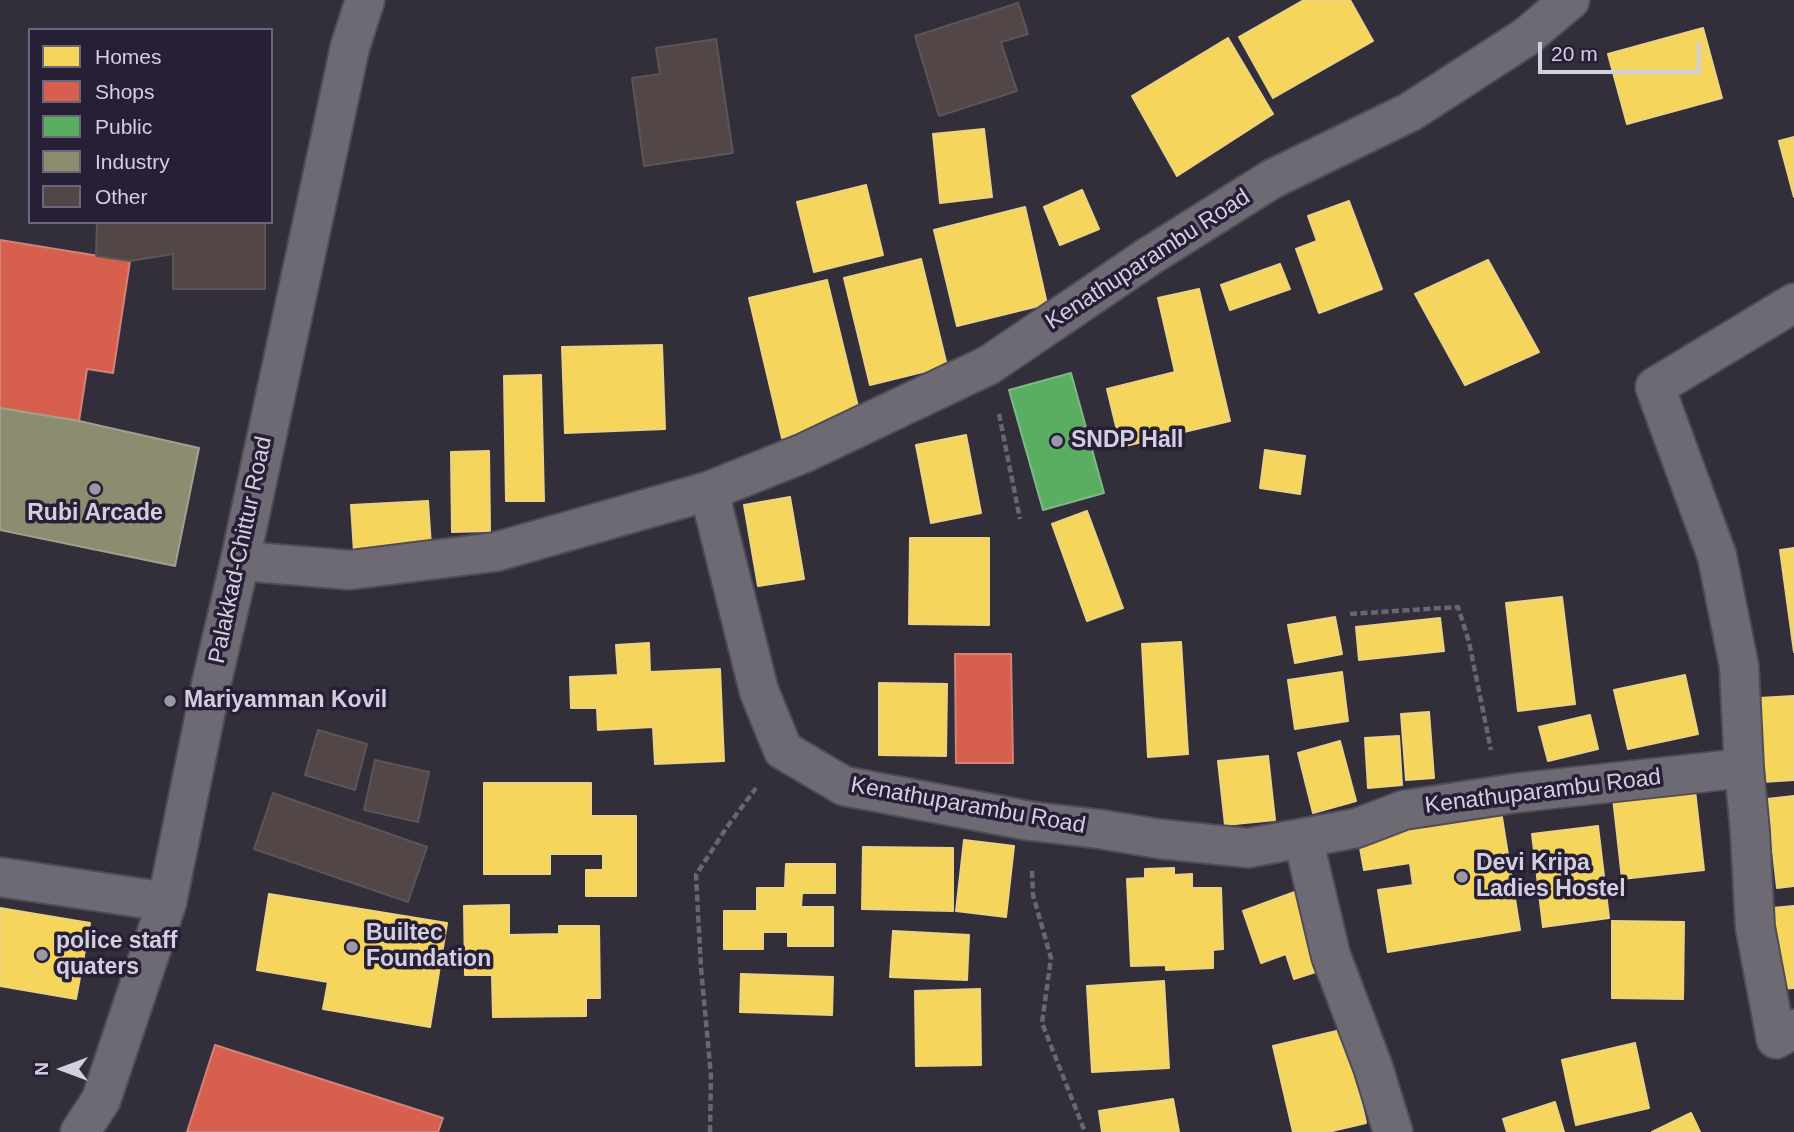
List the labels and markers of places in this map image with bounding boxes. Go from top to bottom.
place label: SNDP Hall [1071,427,1183,455]
marker: SNDP Hall [1049,433,1065,449]
marker: Rubi Arcade [87,481,103,497]
place label: Rubi Arcade [27,500,163,528]
place label: Mariyamman Kovil [184,687,387,715]
marker: Mariyamman Kovil [162,693,178,709]
place label: Devi Kripa Ladies Hostel [1476,850,1626,904]
marker: Devi Kripa Ladies Hostel [1454,869,1470,885]
place label: Builtec Foundation [366,920,491,974]
place label: police staff quaters [56,928,177,982]
marker: Builtec Foundation [344,939,360,955]
marker: police staff quaters [34,947,50,963]

